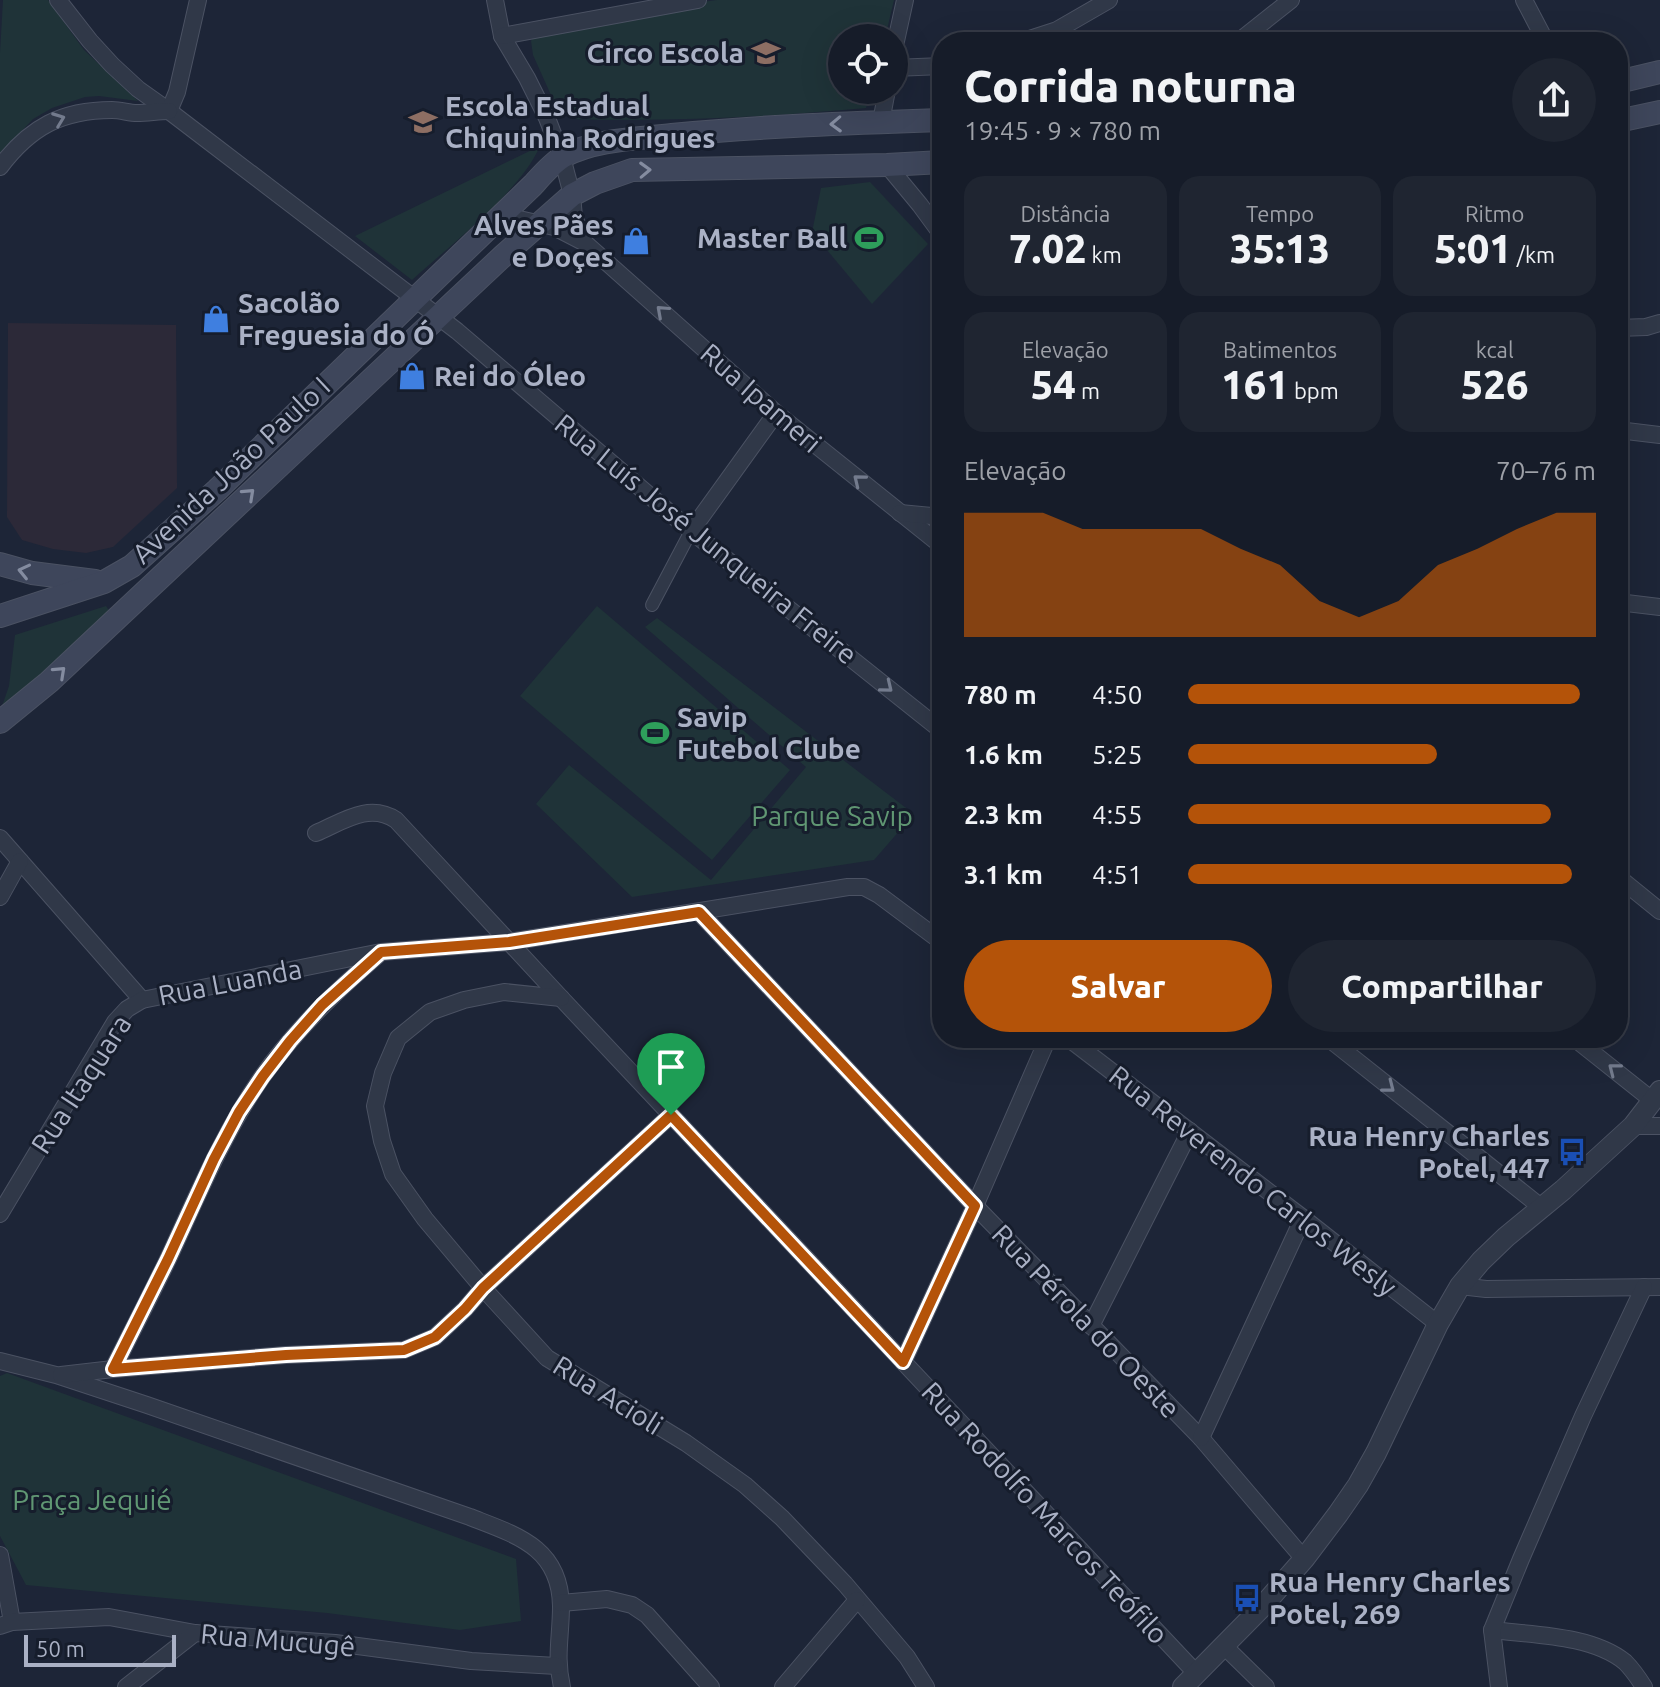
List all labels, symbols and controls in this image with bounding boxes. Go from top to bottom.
map controls [828,24,908,104]
button: locate [828,24,908,104]
place label: Circo Escola [586,37,744,68]
school or university icon: Circo Escola [751,38,781,68]
button: share [1512,58,1596,142]
text: Corrida noturna [964,61,1297,110]
place label: Escola Estadual Chiquinha Rodrigues [445,90,716,153]
school or university icon: Escola Estadual Chiquinha Rodrigues [408,107,438,137]
one-way arrow [51,112,65,129]
one-way arrow [829,115,842,132]
text: 19:45 · 9 × 780 m [964,116,1161,145]
one-way arrow [639,161,652,178]
text: Distância [1020,201,1110,226]
text: Tempo [1246,201,1314,226]
text: Ritmo [1465,201,1524,226]
place label: Alves Pães e Doçes [474,209,614,273]
place label: Master Ball [697,222,847,253]
sports icon: Master Ball [854,223,884,253]
shop icon: Alves Pães e Doçes [621,226,651,256]
text: 7.02 [1009,226,1087,271]
text: 35:13 [1230,226,1330,271]
text: 5:01 [1434,226,1512,271]
text: km [1087,242,1122,267]
text: /km [1512,242,1555,267]
place label: Sacolão Freguesia do Ó [238,287,435,350]
shop icon: Sacolão Freguesia do Ó [201,304,231,334]
one-way arrow [656,306,671,321]
street label: Rua Ipameri [695,337,828,458]
text: Elevação [1022,337,1109,362]
text: Batimentos [1223,337,1337,362]
text: kcal [1476,337,1514,362]
place label: Rei do Óleo [434,360,586,391]
shop icon: Rei do Óleo [397,361,427,391]
text: 54 [1031,362,1076,407]
text: 161 [1221,362,1289,407]
text: 526 [1461,362,1529,407]
street label: Avenida João Paulo I [126,370,336,569]
text: m [1076,378,1100,403]
text: bpm [1289,378,1339,403]
street label: Rua Luís José Junqueira Freire [549,407,863,670]
text: Elevação [964,456,1066,485]
text: 70–76 m [1496,456,1596,485]
one-way arrow [854,475,868,490]
one-way arrow [240,489,255,503]
one-way arrow [18,563,31,580]
one-way arrow [51,667,65,682]
one-way arrow [878,678,893,692]
text: 780 m [964,680,1037,709]
text: 4:50 [1092,680,1142,709]
place label: Savip Futebol Clube [677,701,861,764]
sports icon: Savip Futebol Clube [640,718,670,748]
text: 1.6 km [964,740,1043,769]
text: 5:25 [1092,740,1142,769]
park label: Parque Savip [751,800,913,831]
text: 2.3 km [964,800,1043,829]
text: 4:55 [1092,800,1142,829]
text: 3.1 km [964,860,1043,889]
text: 4:51 [1092,860,1142,889]
button: Salvar [964,940,1272,1032]
button: Compartilhar [1288,940,1596,1032]
street label: Rua Luanda [155,952,304,1011]
street label: Rua Itaquara [24,1009,137,1159]
pin [637,1033,705,1115]
icon: arrive [649,1045,693,1089]
street label: Rua Reverendo Carlos Wesly [1104,1059,1403,1302]
one-way arrow [1608,1064,1623,1078]
one-way arrow [1380,1077,1395,1091]
place label: Rua Henry Charles Potel, 447 [1308,1120,1550,1183]
bus stop icon: Rua Henry Charles Potel, 447 [1557,1137,1587,1167]
street label: Rua Pérola do Oeste [986,1218,1186,1423]
street label: Rua Acioli [548,1349,669,1440]
street label: Rua Rodolfo Marcos Teófilo [916,1376,1175,1650]
park label: Praça Jequié [12,1484,172,1515]
place label: Rua Henry Charles Potel, 269 [1269,1566,1511,1629]
bus stop icon: Rua Henry Charles Potel, 269 [1232,1583,1262,1613]
street label: Rua Mucugê [199,1617,357,1662]
scale bar [24,1631,176,1667]
text: 50 m [36,1636,85,1661]

